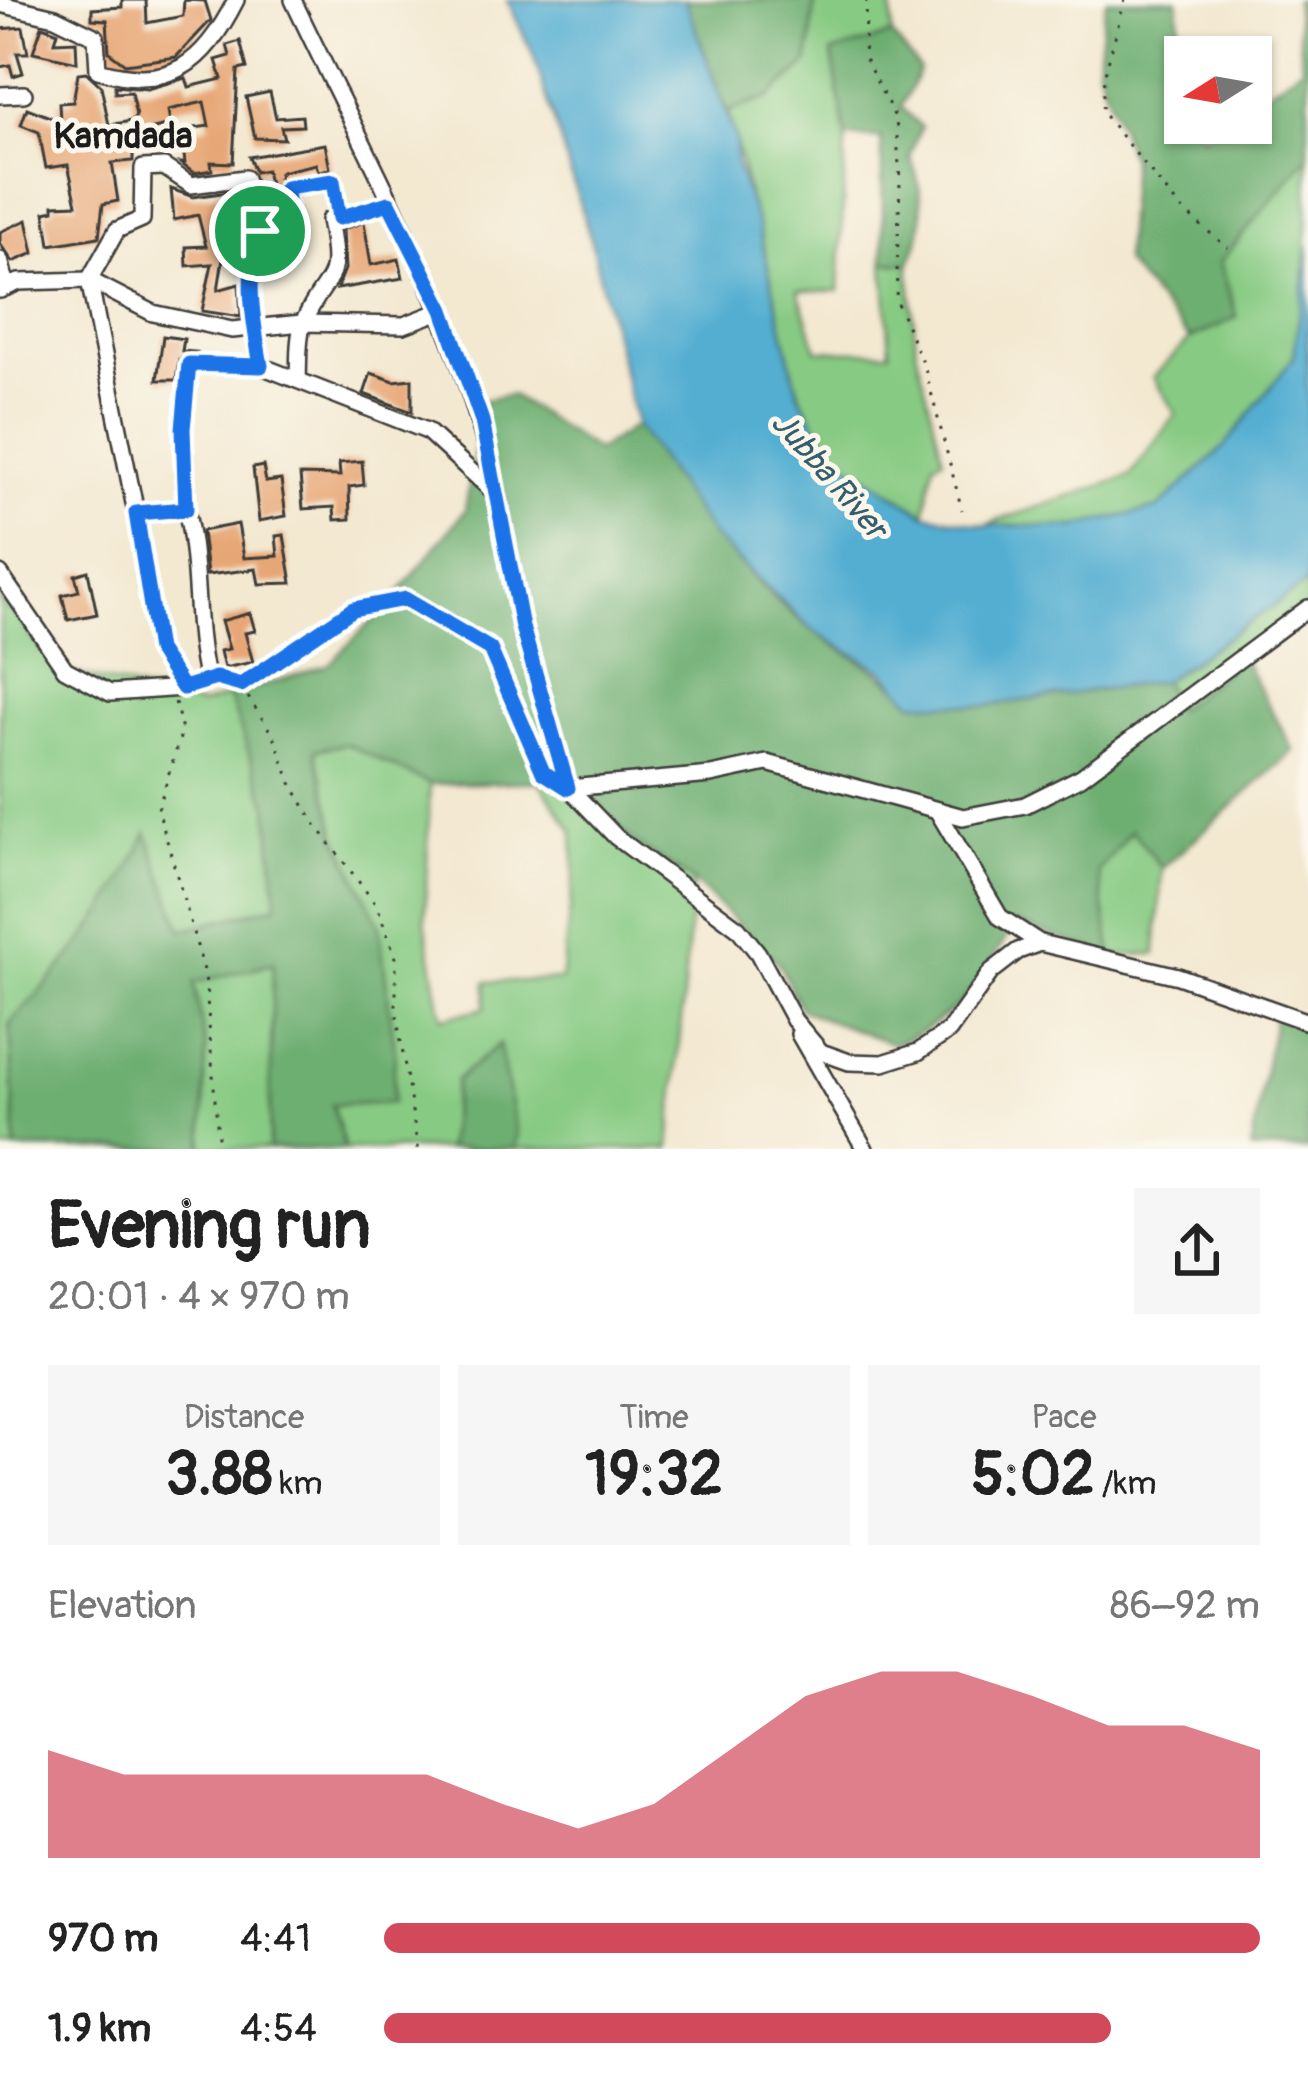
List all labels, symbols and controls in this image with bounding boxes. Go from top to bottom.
north arrow [1164,36,1272,144]
map controls [1164,36,1272,144]
district label: Kamdada [53,114,193,159]
pin [209,180,311,282]
icon: arrive [227,198,293,264]
water label: Jubba River [762,403,898,551]
text: Evening run [48,1185,371,1268]
button: share [1134,1188,1260,1314]
text: 20:01 · 4 × 970 m [48,1272,350,1321]
text: Distance [184,1397,304,1438]
text: Time [620,1397,688,1438]
text: Pace [1031,1397,1097,1438]
text: 3.88 [165,1438,272,1513]
text: 19:32 [585,1438,723,1513]
text: 5:02 [971,1438,1094,1513]
text: km [272,1463,323,1504]
text: /km [1094,1463,1157,1504]
text: Elevation [48,1581,197,1630]
text: 86–92 m [1110,1581,1260,1630]
text: 970 m [48,1914,158,1963]
text: 4:41 [240,1914,311,1963]
text: 1.9 km [48,2004,151,2053]
text: 4:54 [240,2004,317,2053]

